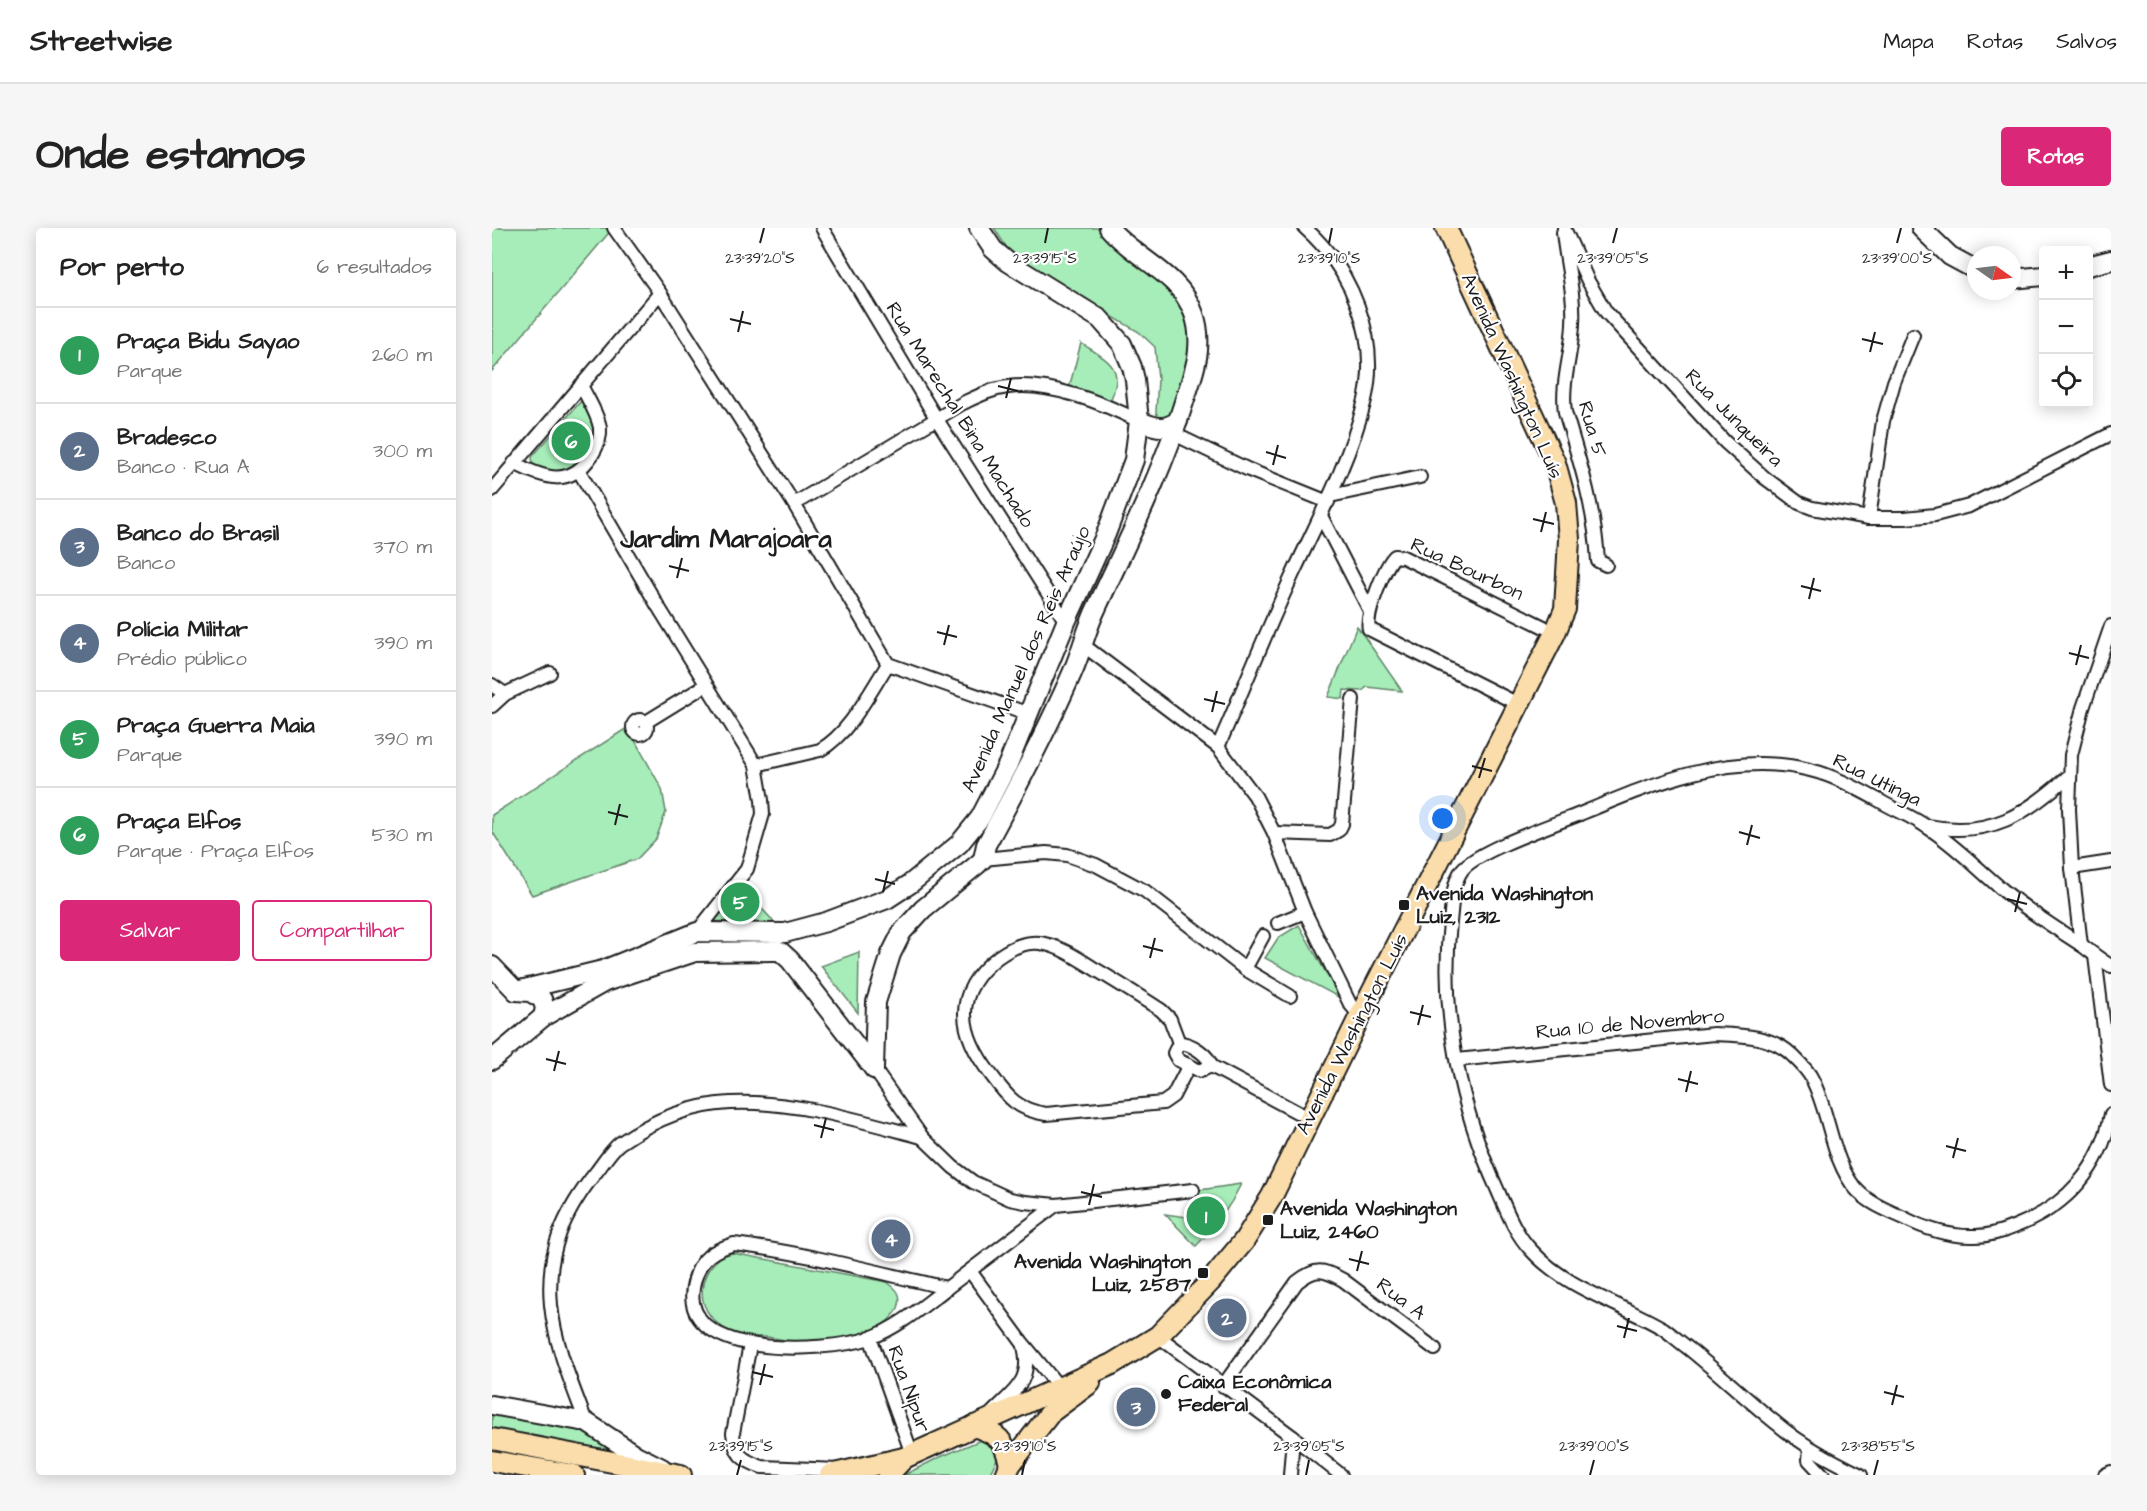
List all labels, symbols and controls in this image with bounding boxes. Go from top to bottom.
text: Streetwise [30,22,172,61]
text: Mapa [1883,27,1934,56]
text: Rotas [1967,27,2023,56]
text: Salvos [2056,27,2117,56]
text: Onde estamos [36,127,306,185]
button: Rotas [2001,127,2111,186]
north arrow [1967,246,2021,300]
map controls [2039,246,2093,408]
button: + [2039,246,2093,300]
text: 23°39'20"S [725,248,795,269]
text: 23°39'15"S [1013,248,1077,269]
text: 23°39'10"S [1298,248,1361,269]
text: 23°39'05"S [1577,248,1649,269]
text: 23°39'00"S [1862,248,1932,269]
text: Por perto [60,249,184,285]
text: 6 resultados [316,253,432,281]
street label: Avenida Washington Luís [1453,269,1570,484]
street label: Rua Marechal Bina Machado [879,297,1041,533]
button: − [2039,300,2093,354]
text: Praça Bidu Sayao [117,326,300,357]
text: 1 [78,341,81,369]
text: 260 m [372,341,432,369]
button: locate [2039,354,2093,408]
text: Parque [117,357,182,385]
street label: Rua Junqueira [1679,363,1789,473]
street label: Rua 5 [1571,398,1613,460]
pin: 6 [552,418,590,464]
text: Bradesco [117,422,217,453]
text: 2 [74,437,85,465]
text: 300 m [373,437,432,465]
text: Banco · Rua A [117,453,250,481]
text: Banco do Brasil [117,518,279,549]
district label: Jardim Marajoara [619,521,833,557]
street label: Avenida Manuel dos Reis Araújo [954,521,1098,797]
street label: Rua Bourbon [1406,531,1528,607]
text: 3 [74,533,85,561]
text: 370 m [373,533,432,561]
text: Banco [117,549,175,577]
text: Polícia Militar [117,614,248,645]
text: 4 [73,629,86,657]
text: 390 m [374,629,432,657]
text: Prédio público [117,645,247,673]
text: Praça Guerra Maia [117,710,315,741]
text: 5 [72,725,87,753]
text: 390 m [374,725,432,753]
text: Parque [117,741,182,769]
street label: Rua Utinga [1828,746,1926,814]
your location [1428,804,1457,833]
text: Praça Elfos [117,806,241,837]
text: 6 [73,821,86,849]
text: 530 m [371,821,432,849]
text: Parque · Praça Elfos [117,837,314,865]
pin: 5 [720,880,760,924]
place label: Avenida Washington Luiz, 2312 [1416,880,1593,931]
marker: Avenida Washington Luiz, 2312 [1397,898,1411,912]
button: Salvar [60,900,240,961]
button: Compartilhar [252,900,432,961]
street label: Avenida Washington Luís [1289,929,1416,1140]
street label: Rua 10 de Novembro [1535,1002,1725,1046]
pin: 1 [1186,1194,1226,1238]
place label: Avenida Washington Luiz, 2460 [1280,1195,1457,1246]
marker: Avenida Washington Luiz, 2460 [1261,1213,1275,1227]
pin: 4 [872,1216,910,1262]
place label: Avenida Washington Luiz, 2587 [1014,1248,1192,1299]
marker: Avenida Washington Luiz, 2587 [1196,1266,1210,1280]
street label: Rua A [1370,1271,1432,1327]
pin: 2 [1208,1296,1246,1340]
street label: Rua Nipur [880,1342,938,1436]
place label: Caixa Econômica Federal [1178,1368,1332,1419]
pin: 3 [1116,1384,1156,1430]
marker: Caixa Econômica Federal [1159,1387,1173,1401]
text: 23°39'15"S [709,1436,773,1457]
text: 23°39'10"S [994,1436,1057,1457]
text: 23°39'05"S [1273,1436,1345,1457]
text: 23°39'00"S [1559,1436,1629,1457]
text: 23°38'55"S [1841,1436,1915,1457]

